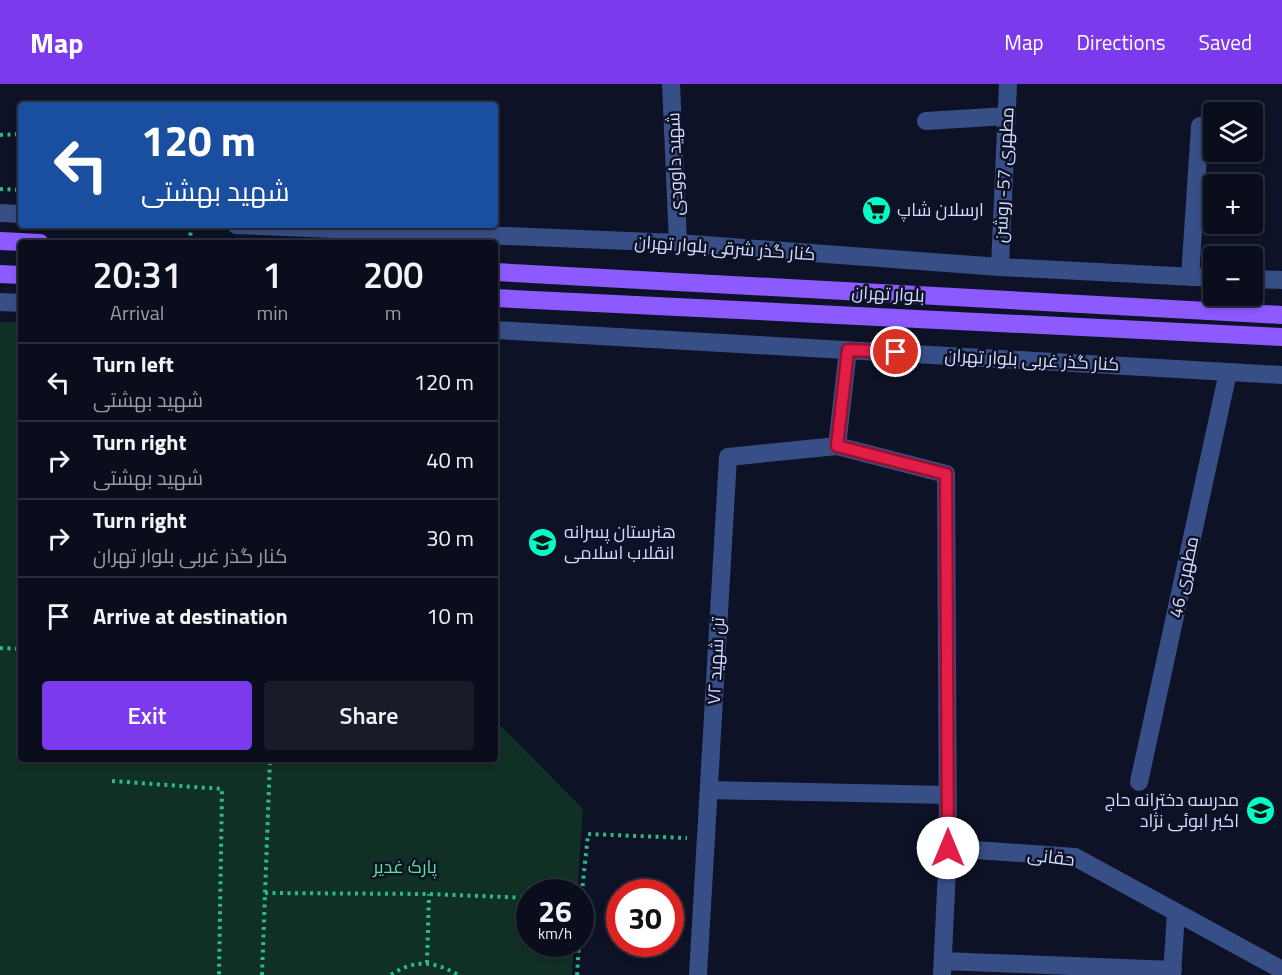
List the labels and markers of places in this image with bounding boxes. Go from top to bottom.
supermarket icon: ارسلان شاپ [860,194,892,226]
place label: ارسلان شاپ [897,196,984,223]
pin [870,326,921,377]
place label: هنرستان پسرانه انقلاب اسلامی [564,518,676,566]
school or university icon: هنرستان پسرانه انقلاب اسلامی [527,526,559,558]
place label: مدرسه دخترانه حاج اکبر ابوئی نژاد [1105,786,1239,834]
school or university icon: مدرسه دخترانه حاج اکبر ابوئی نژاد [1244,794,1276,826]

